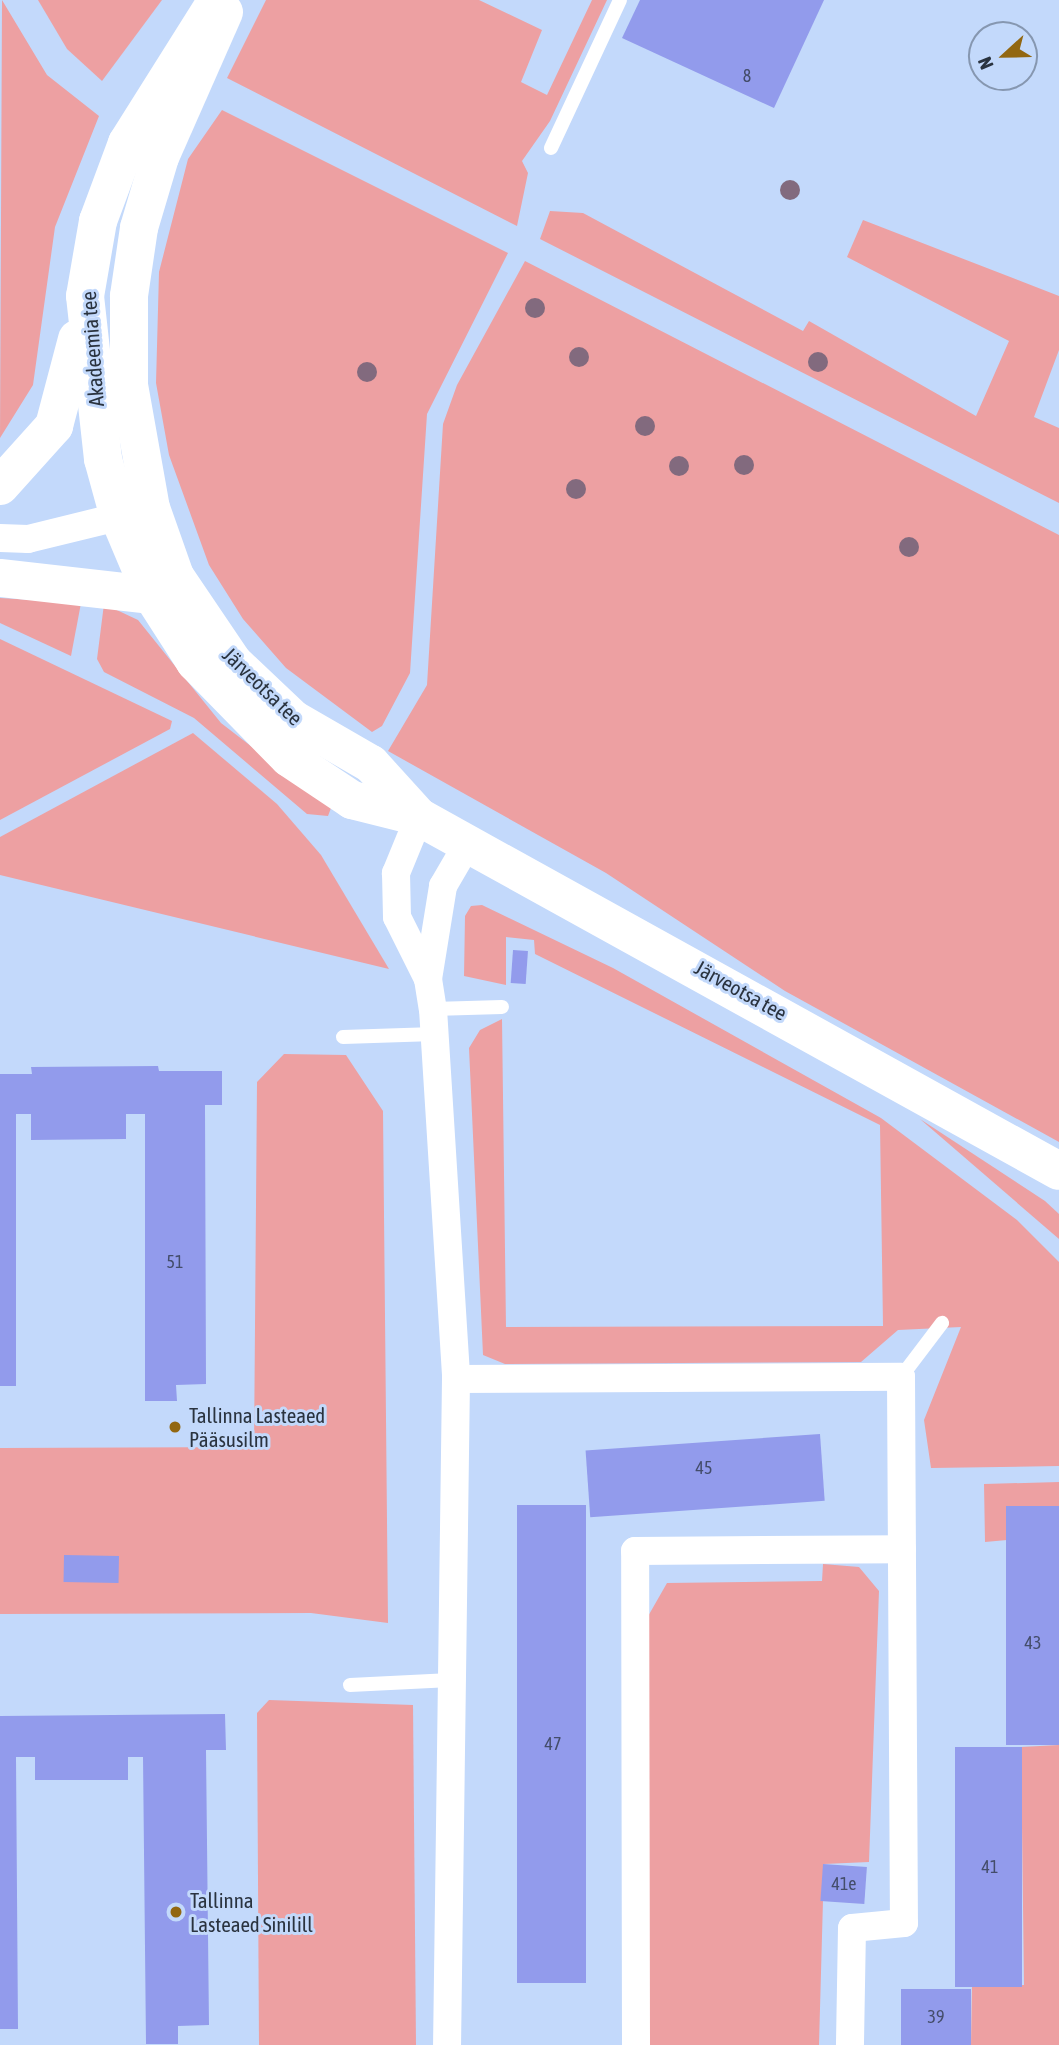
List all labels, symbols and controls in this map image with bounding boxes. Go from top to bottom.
north arrow [968,21,1038,91]
text: N [973,54,998,72]
house number: 8 [743,65,751,87]
street label: Akadeemia tee [75,290,109,408]
street label: Järveotsa tee [218,642,308,730]
street label: Järveotsa tee [691,954,791,1026]
house number: 51 [167,1251,183,1273]
place label: Tallinna Lasteaed Pääsusilm [189,1402,325,1452]
marker: Tallinna Lasteaed Pääsusilm [167,1419,183,1435]
house number: 45 [696,1457,712,1479]
house number: 43 [1025,1632,1041,1654]
house number: 47 [545,1733,561,1755]
house number: 41 [982,1856,998,1878]
house number: 41e [831,1873,857,1895]
place label: Tallinna Lasteaed Sinilill [190,1887,313,1937]
marker: Tallinna Lasteaed Sinilill [168,1904,184,1920]
house number: 39 [928,2006,944,2028]

